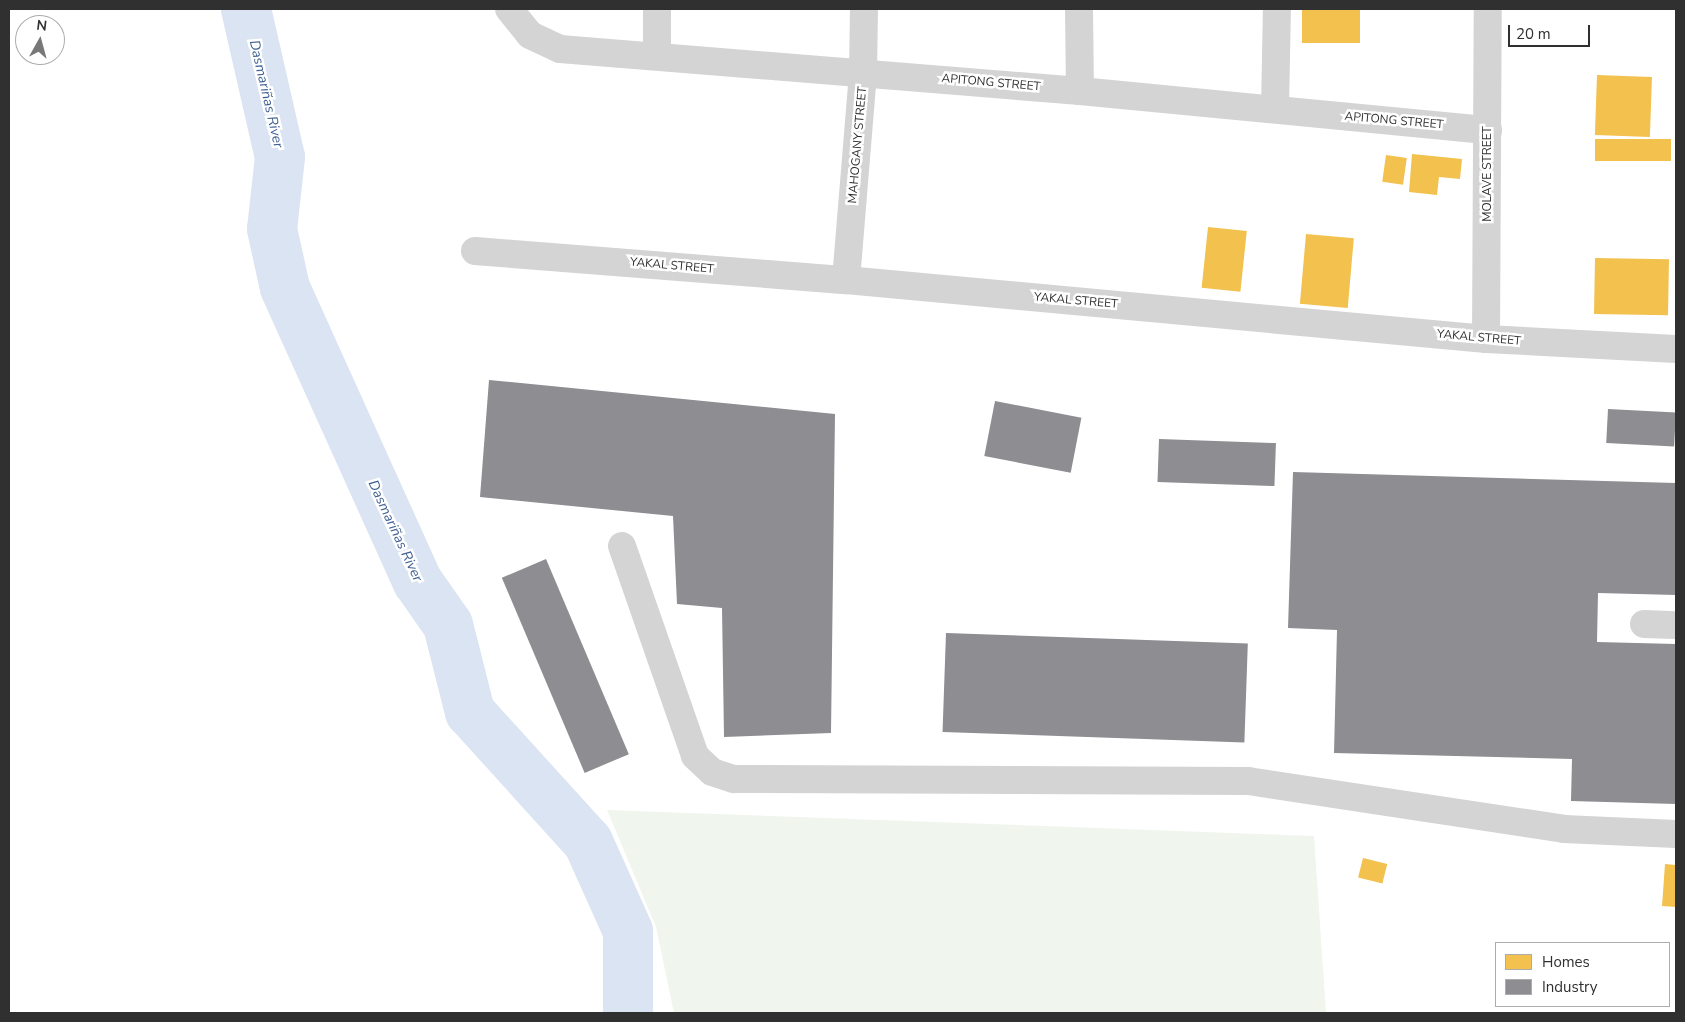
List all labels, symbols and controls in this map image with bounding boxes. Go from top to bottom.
north arrow [15,15,65,65]
scale bar [1510,15,1592,47]
text: N [35,16,48,36]
text: 20 m [1516,24,1551,44]
water label: Dasmariñas River [245,38,287,150]
street label: APITONG STREET [941,71,1041,95]
street label: MAHOGANY STREET [846,86,870,204]
street label: APITONG STREET [1344,109,1444,133]
street label: MOLAVE STREET [1481,126,1495,222]
street label: YAKAL STREET [629,255,715,277]
street label: YAKAL STREET [1033,290,1119,312]
street label: YAKAL STREET [1436,327,1522,349]
water label: Dasmariñas River [364,478,426,584]
legend [1495,942,1670,1007]
text: Homes [1542,952,1590,972]
text: Industry [1542,977,1597,997]

